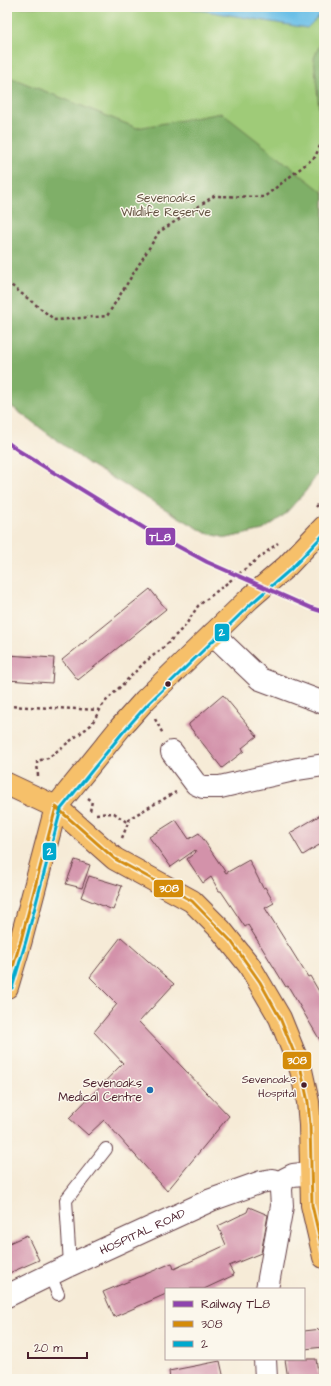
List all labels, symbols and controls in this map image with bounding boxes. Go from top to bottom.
park label: Sevenoaks Wildlife Reserve [121,190,212,221]
line badge: TL8 [145,527,176,546]
text: TL8 [148,530,172,545]
line badge: 2 [214,623,230,642]
text: 2 [218,625,226,640]
unlabelled marker [163,679,173,689]
line badge: 2 [42,842,57,861]
text: 2 [46,844,54,859]
line badge: 308 [153,879,184,898]
text: 308 [158,881,180,896]
line badge: 308 [282,1051,312,1070]
text: 308 [286,1053,308,1068]
place label: Sevenoaks Hospital [242,1072,296,1101]
place label: Sevenoaks Medical Centre [58,1075,143,1106]
marker: Sevenoaks Hospital [299,1080,309,1090]
marker: Sevenoaks Medical Centre [145,1085,155,1095]
street label: HOSPITAL ROAD [97,1204,188,1259]
legend [165,1288,305,1360]
text: Railway TL8 [201,1296,270,1314]
text: 308 [201,1316,223,1333]
scale bar [28,1334,87,1360]
text: 2 [201,1336,208,1353]
text: 20 m [34,1340,63,1357]

